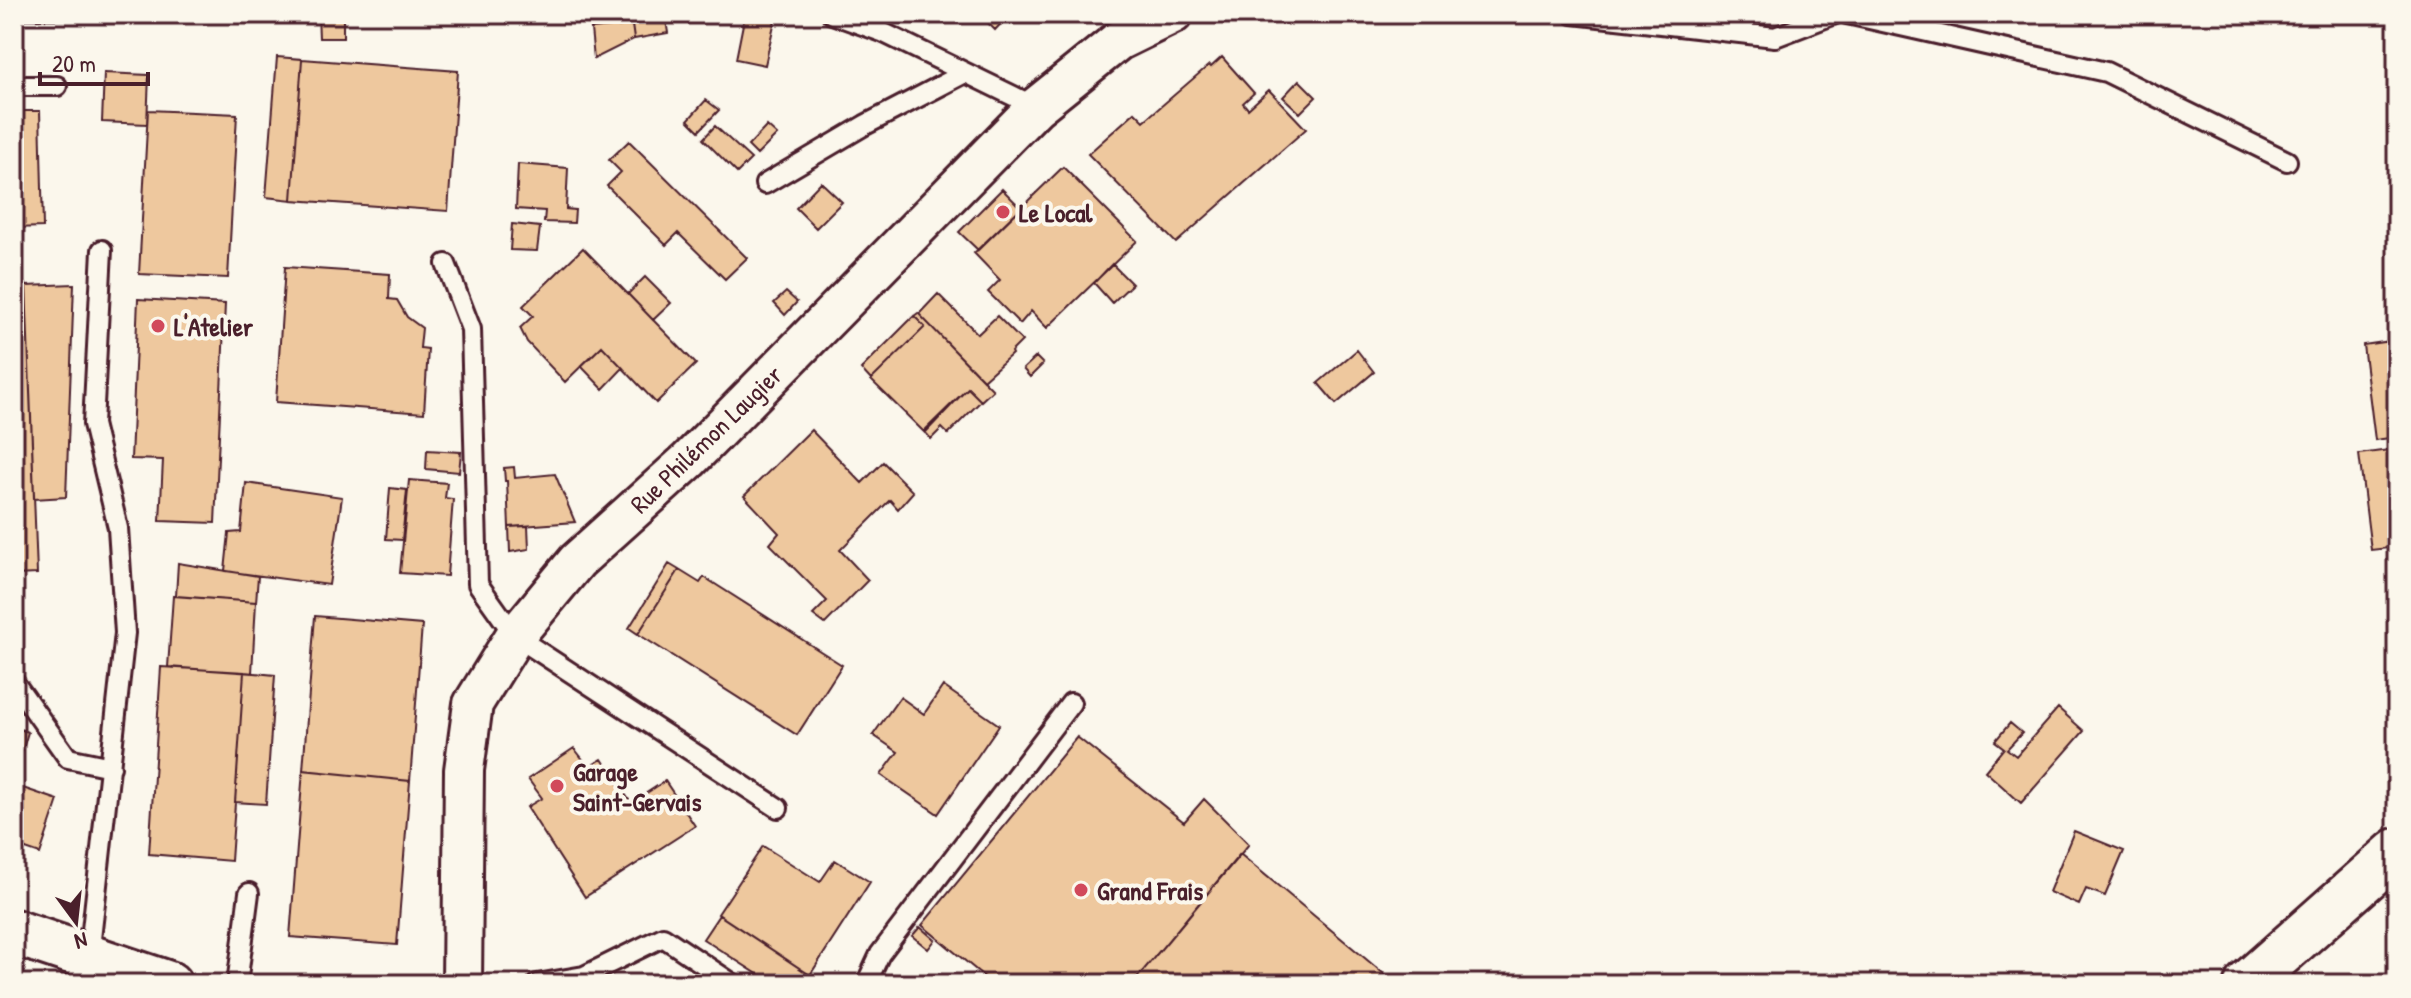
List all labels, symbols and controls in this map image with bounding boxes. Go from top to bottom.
scale bar [40,36,148,86]
text: 20 m [52,47,96,79]
place label: Le Local [1019,195,1093,230]
marker: Le Local [994,203,1012,221]
place label: L'Atelier [174,309,254,344]
marker: L'Atelier [149,317,167,335]
street label: Rue Philémon Laugier [622,357,790,521]
place label: Garage Saint-Gervais [573,754,701,819]
marker: Garage Saint-Gervais [548,777,566,795]
place label: Grand Frais [1097,873,1203,908]
marker: Grand Frais [1072,881,1090,899]
north arrow [36,882,116,962]
text: N [71,925,91,957]

